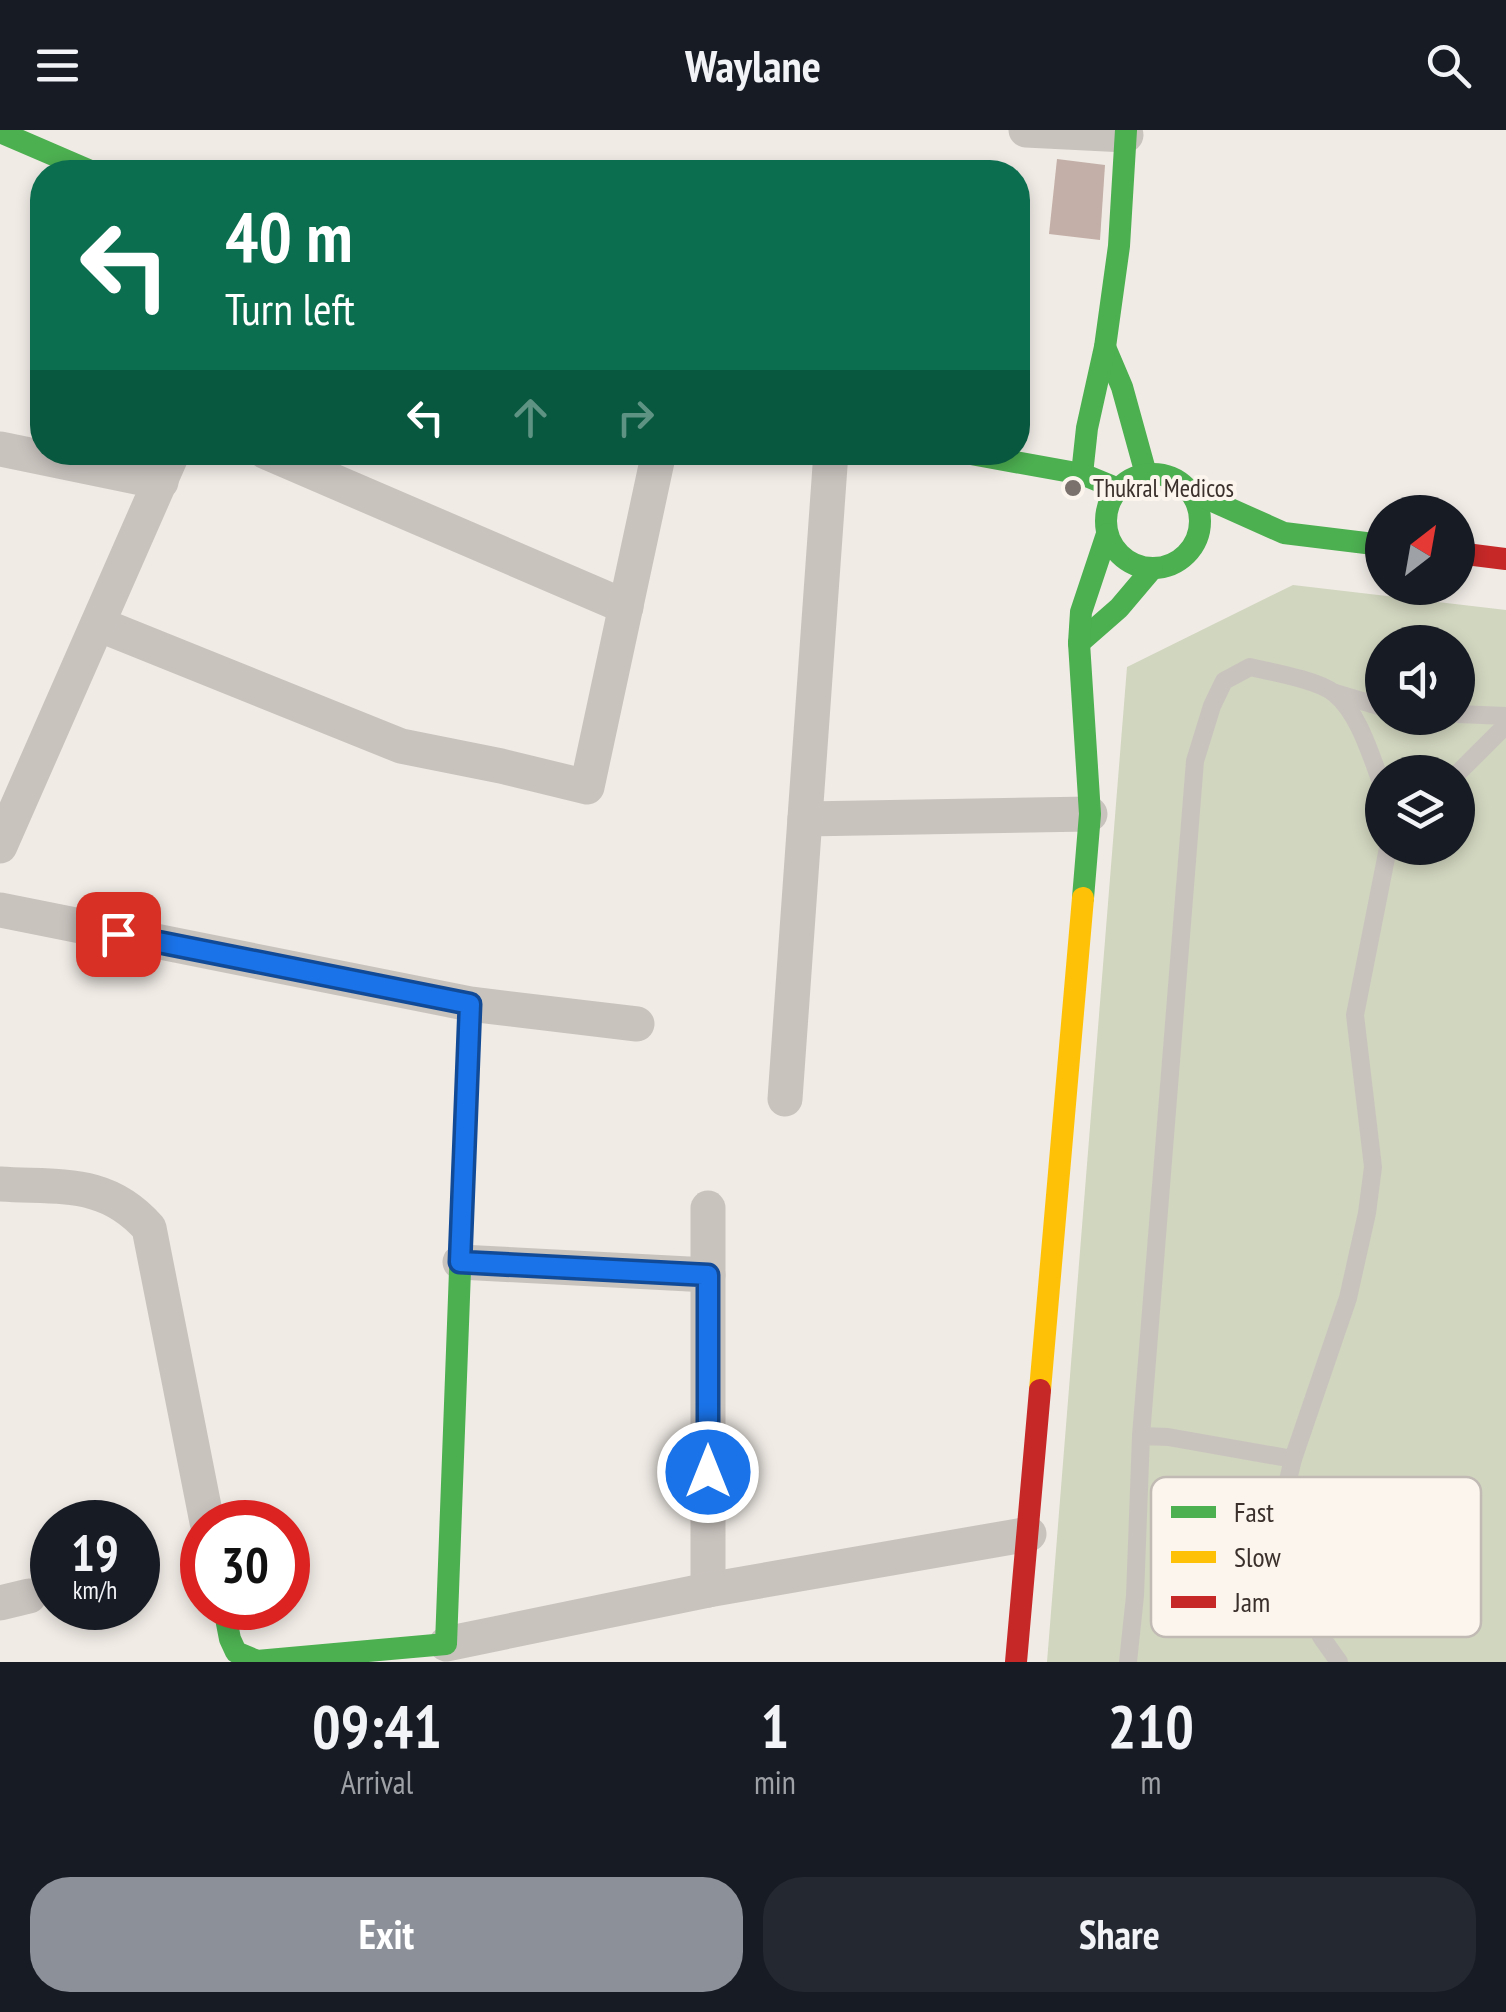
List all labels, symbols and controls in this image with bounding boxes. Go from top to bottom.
text: Waylane [685,36,821,94]
icon: menu [30,38,85,93]
icon: search [1421,38,1476,93]
text: 40 m [225,191,353,281]
icon: left [60,200,190,330]
text: Turn left [225,279,355,337]
icon: left [398,390,453,445]
icon: ahead [503,390,558,445]
icon: right [608,390,663,445]
place label: Thukral Medicos [1093,472,1234,504]
marker: Thukral Medicos [1062,477,1084,499]
north arrow [1365,495,1475,605]
map controls [1365,495,1475,865]
button: sound [1365,625,1475,735]
button: layers [1365,755,1475,865]
pin [76,892,161,977]
icon: arrive [91,907,146,962]
position arrow [656,1420,760,1524]
legend [1151,1477,1481,1637]
text: Fast [1234,1493,1274,1530]
speed limit sign: 30 [180,1500,310,1630]
text: 19 [71,1520,119,1585]
text: Slow [1234,1538,1281,1575]
text: km/h [73,1574,117,1606]
text: Jam [1233,1583,1270,1620]
text: 09:41 [312,1687,442,1765]
text: 1 [761,1687,789,1765]
text: 210 [1108,1687,1194,1765]
text: Arrival [341,1761,413,1803]
text: min [754,1761,796,1803]
text: m [1140,1761,1161,1803]
button: Exit [30,1877,743,1992]
button: Share [763,1877,1476,1992]

